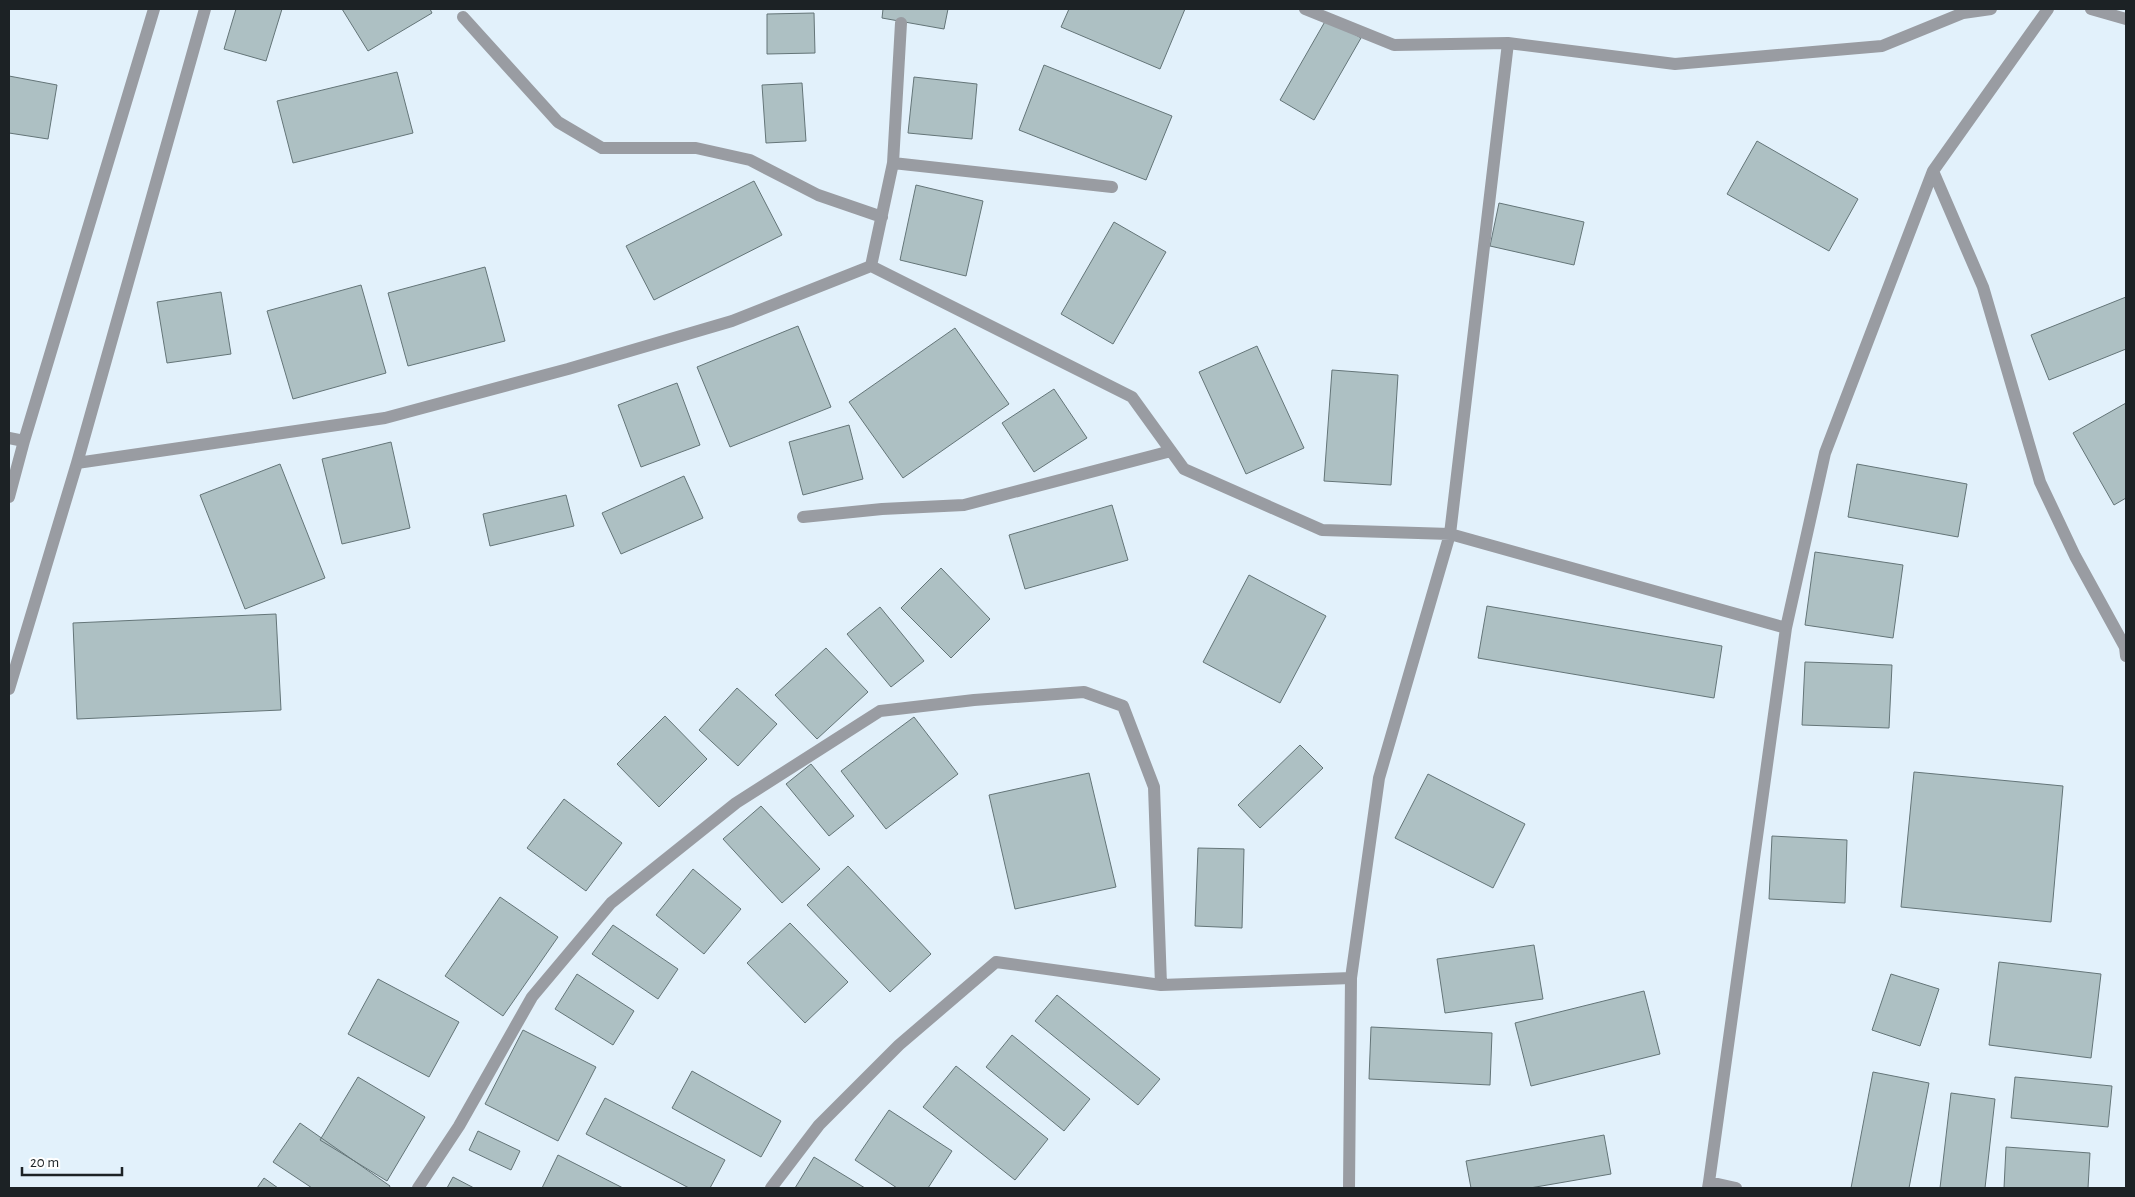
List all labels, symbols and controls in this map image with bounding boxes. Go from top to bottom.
scale bar [22,1144,122,1176]
text: 20 m [30,1155,59,1170]

